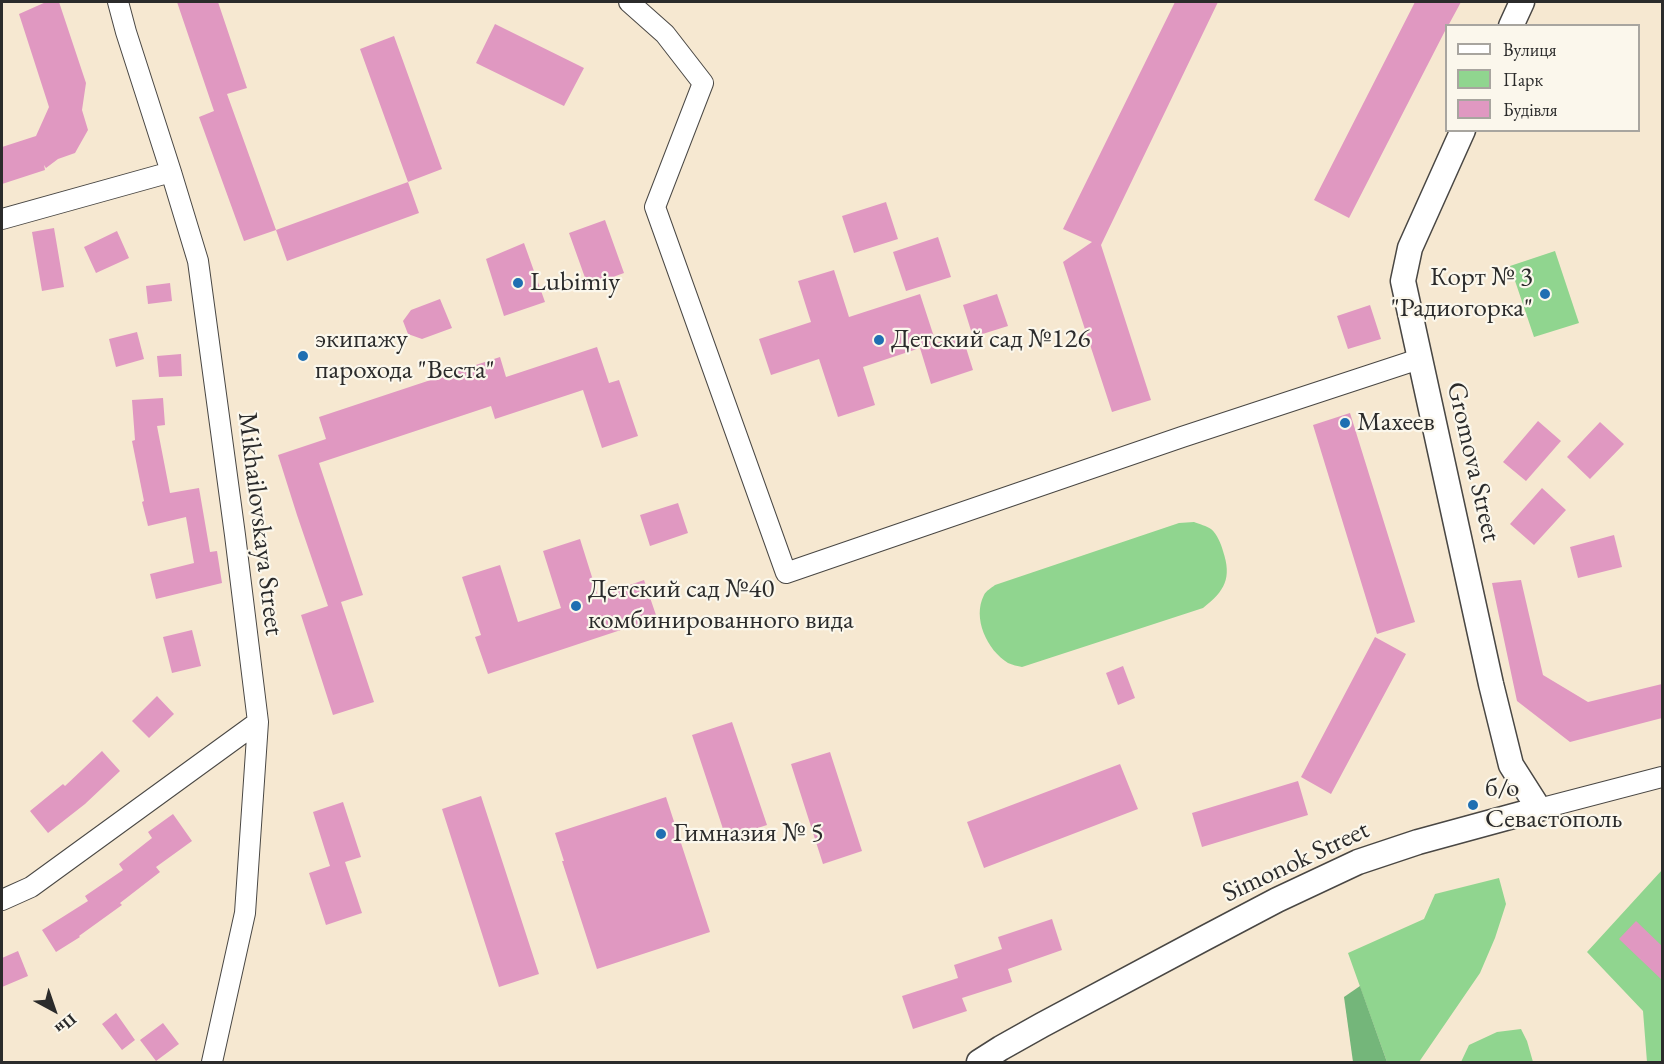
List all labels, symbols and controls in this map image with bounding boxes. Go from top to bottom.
legend [1445,24,1640,132]
text: Вулиця [1503,38,1556,61]
text: Парк [1503,68,1543,91]
text: Будівля [1503,98,1558,121]
place label: Корт № 3 "Радиогорка" [1391,262,1533,325]
place label: Lubimiy [530,267,620,299]
marker: Lubimiy [511,276,525,290]
marker: Корт № 3 "Радиогорка" [1538,287,1552,301]
place label: экипажу парохода "Веста" [315,324,495,387]
place label: Детский сад №126 [891,324,1090,356]
marker: Детский сад №126 [872,333,886,347]
marker: экипажу парохода "Веста" [296,349,310,363]
street label: Gromova Street [1439,379,1507,545]
place label: Махеев [1357,407,1435,439]
street label: Mikhailovskaya Street [230,410,290,638]
marker: Махеев [1338,416,1352,430]
place label: Детский сад №40 комбинированного вида [588,574,854,637]
marker: Детский сад №40 комбинированного вида [569,599,583,613]
place label: б/о Севастополь [1485,773,1623,836]
marker: б/о Севастополь [1466,798,1480,812]
street label: Simonok Street [1217,814,1375,910]
place label: Гимназия № 5 [673,818,824,850]
marker: Гимназия № 5 [654,827,668,841]
north arrow [24,980,84,1040]
text: Пн [51,1009,81,1039]

